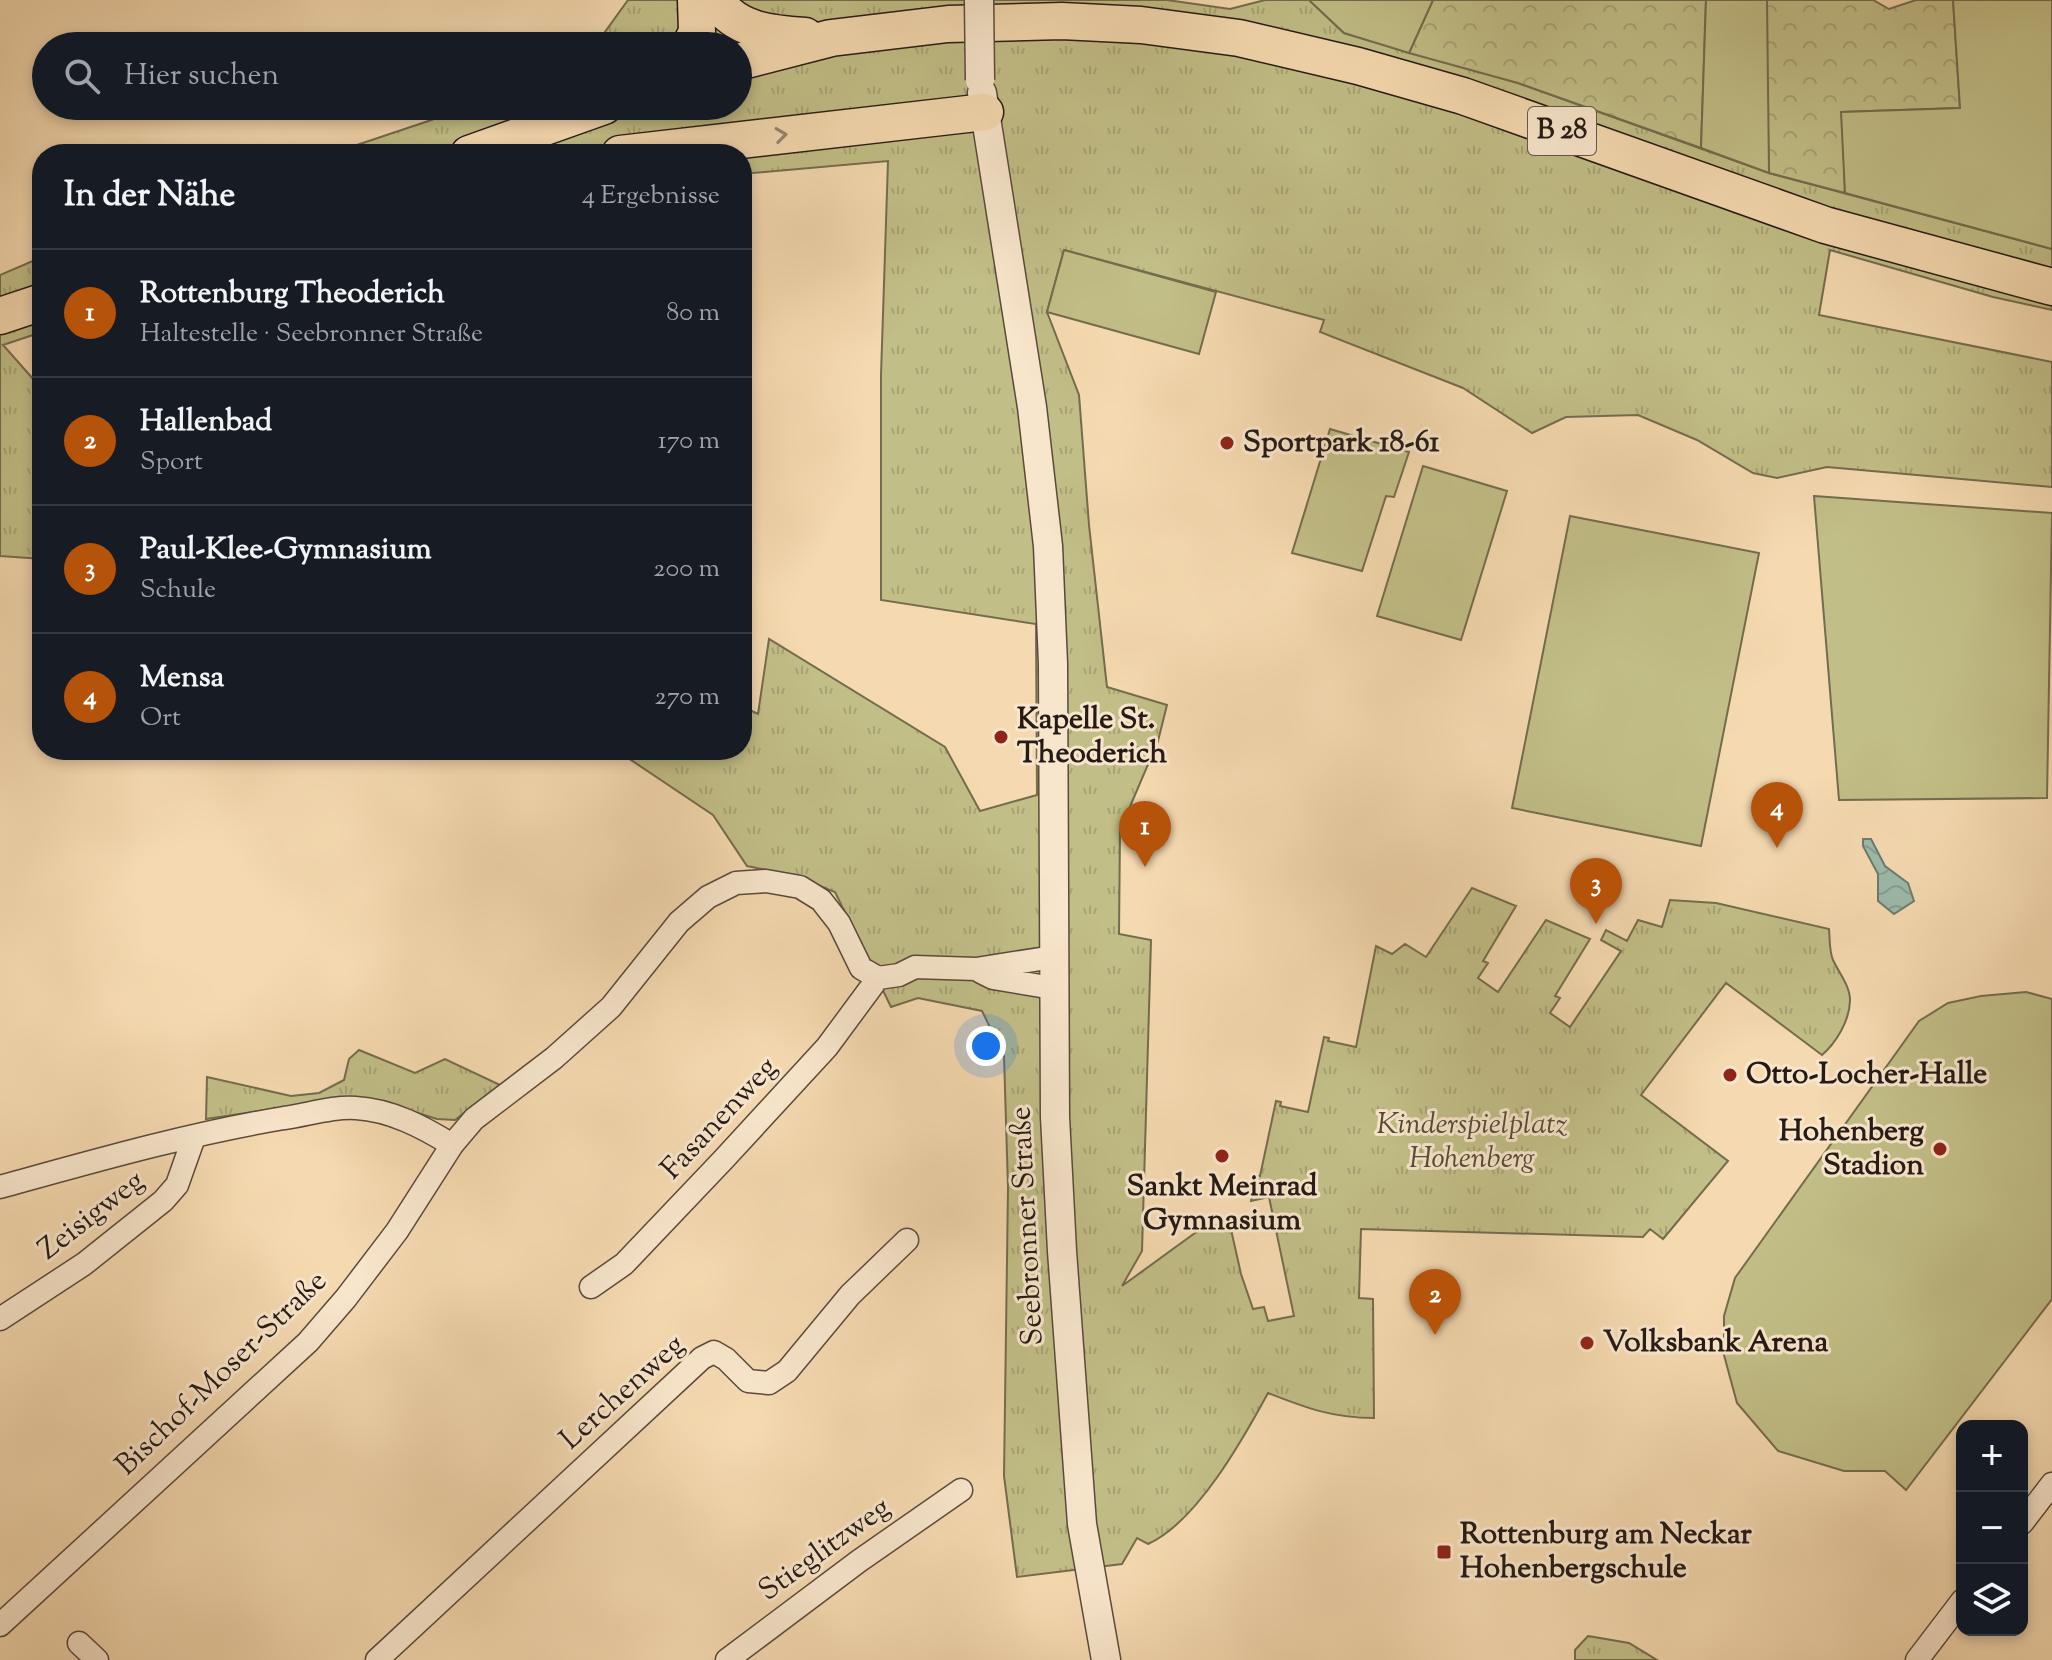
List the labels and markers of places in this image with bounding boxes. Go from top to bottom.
place label: Sportpark 18-61 [1243,422,1440,465]
marker: Sportpark 18-61 [1218,434,1236,452]
place label: Kapelle St. Theoderich [1017,699,1167,776]
marker: Kapelle St. Theoderich [992,728,1010,746]
pin: 4 [1751,782,1803,848]
pin: 1 [1119,801,1171,867]
pin: 3 [1570,858,1622,924]
place label: Otto-Locher-Halle [1746,1054,1987,1097]
marker: Otto-Locher-Halle [1721,1066,1739,1084]
place label: Hohenberg Stadion [1779,1111,1924,1188]
marker: Hohenberg Stadion [1931,1140,1949,1158]
marker: Sankt Meinrad Gymnasium [1213,1147,1231,1165]
place label: Sankt Meinrad Gymnasium [1127,1166,1317,1243]
pin: 2 [1409,1269,1461,1335]
place label: Volksbank Arena [1603,1322,1828,1365]
marker: Volksbank Arena [1578,1334,1596,1352]
place label: Rottenburg am Neckar Hohenbergschule [1460,1514,1753,1591]
marker: Rottenburg am Neckar Hohenbergschule [1435,1543,1453,1561]

